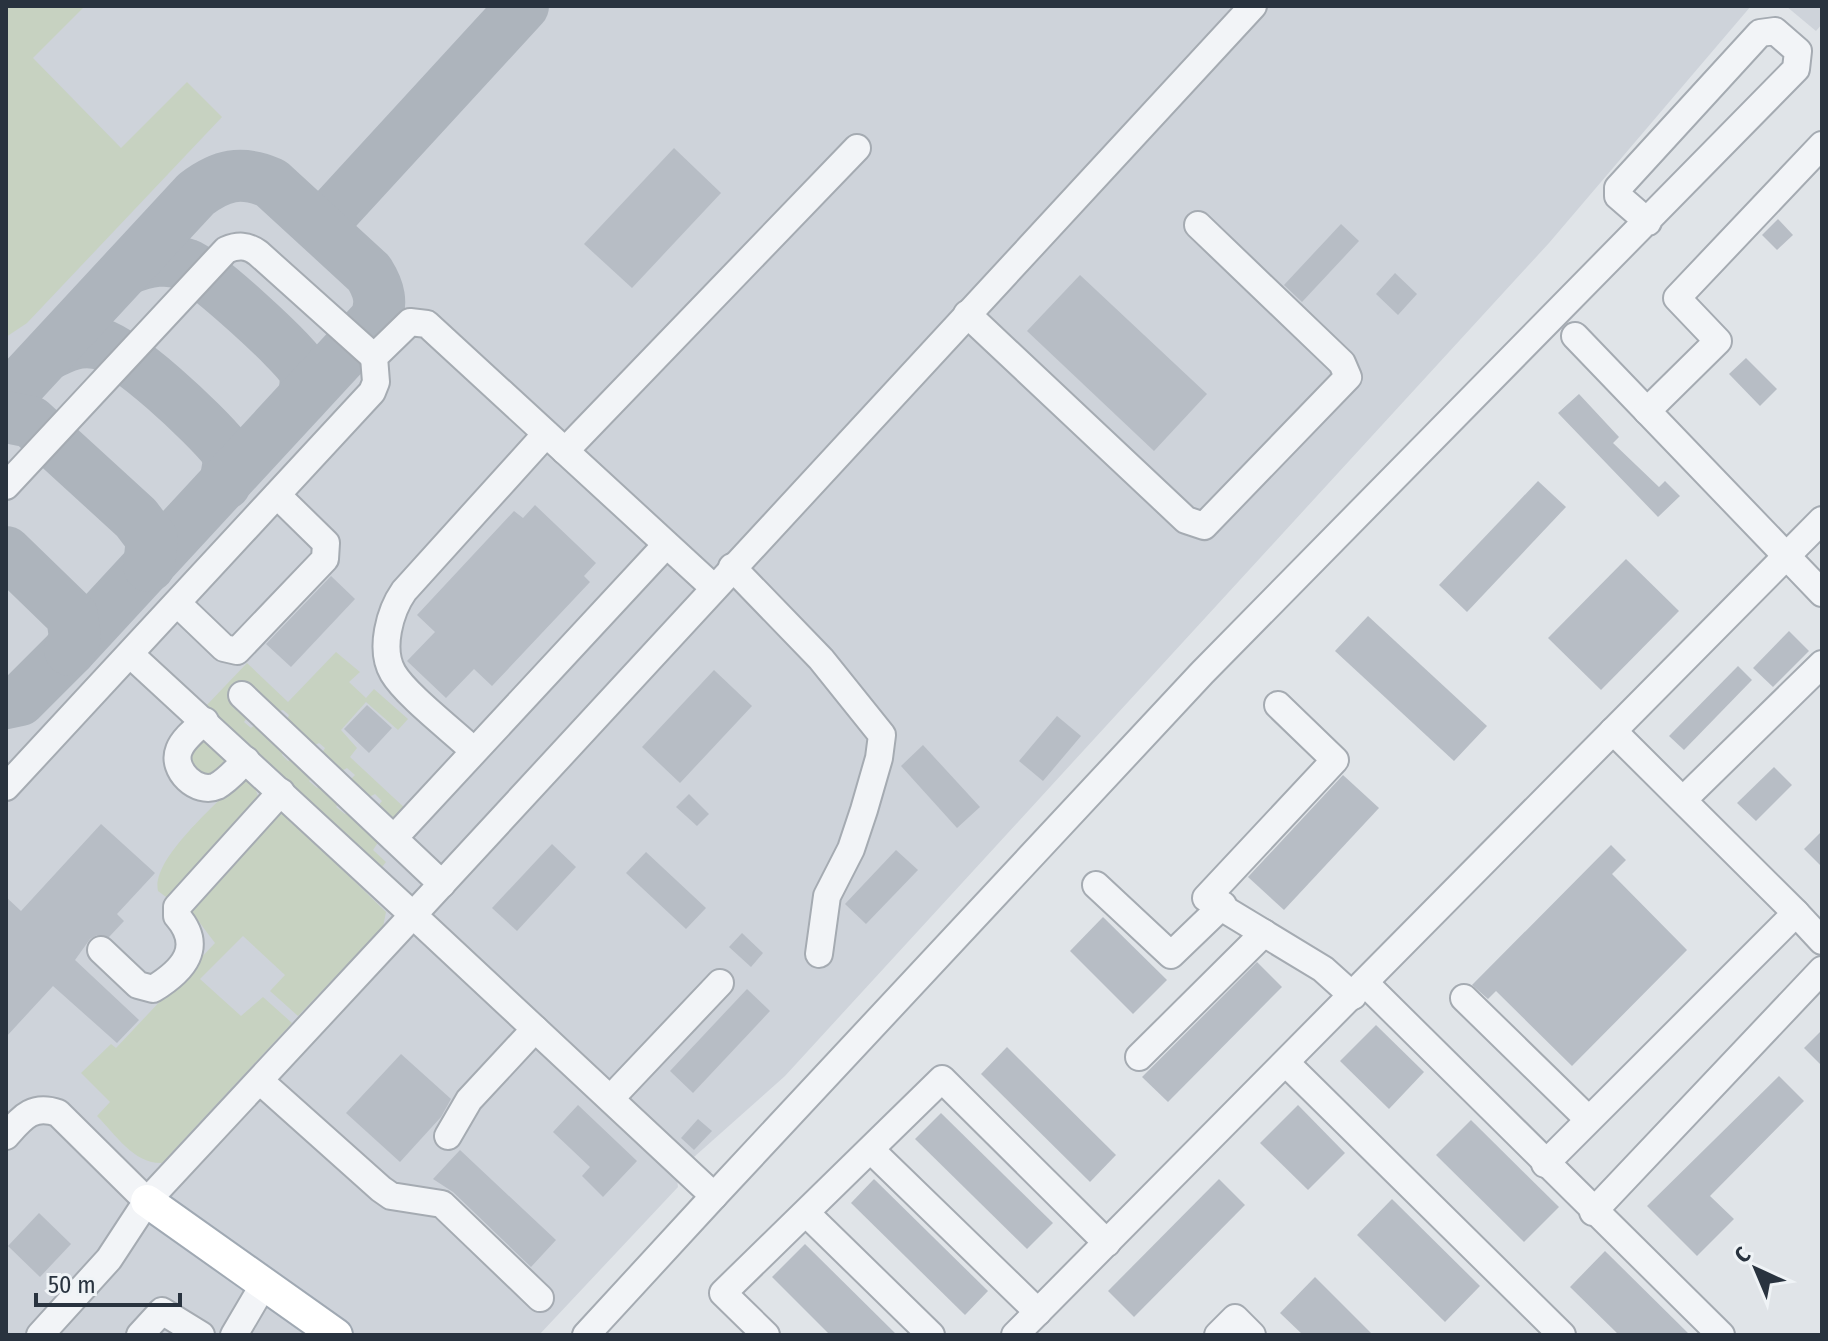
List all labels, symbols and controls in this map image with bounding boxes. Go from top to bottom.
north arrow [1716,1229,1796,1309]
text: С [1729,1241,1756,1269]
scale bar [36,1257,180,1307]
text: 50 m [48,1271,96,1299]

